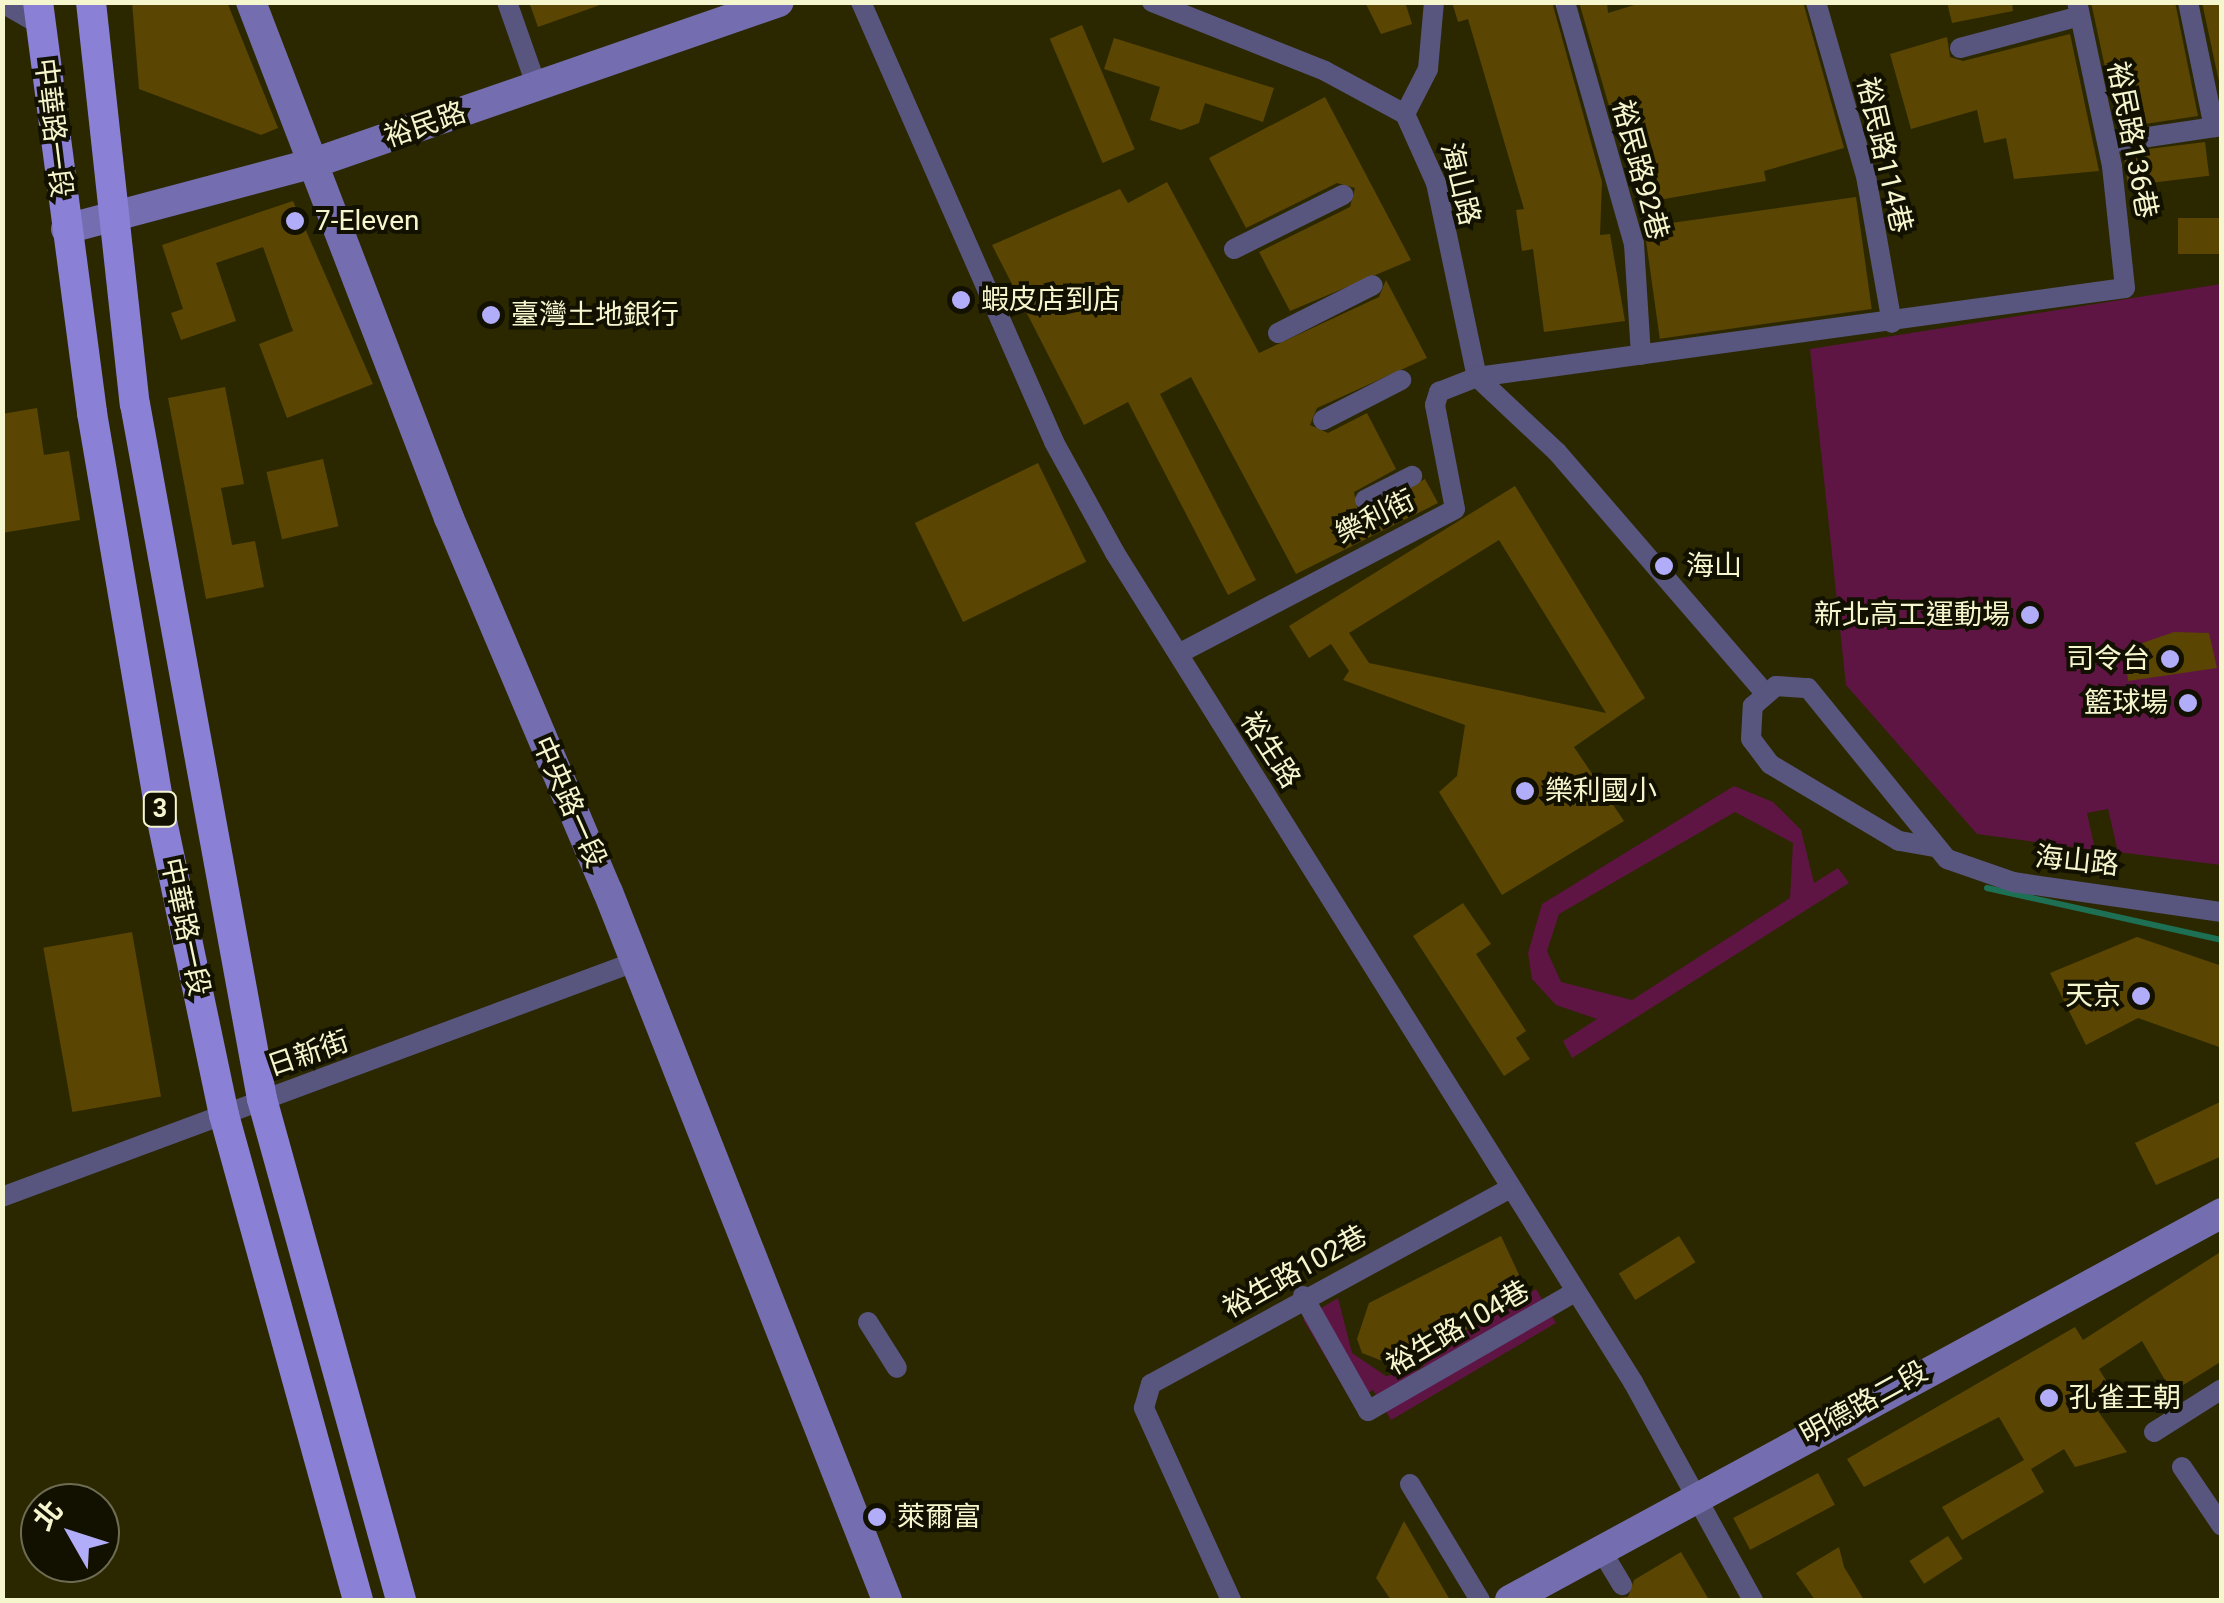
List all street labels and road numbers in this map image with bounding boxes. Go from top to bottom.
street label: 中華路一段 [28,56,78,200]
street label: 裕民路136巷 [2100,59,2164,221]
street label: 裕民路114巷 [1850,74,1918,236]
street label: 裕民路 [380,95,470,155]
street label: 裕民路92巷 [1605,96,1675,244]
street label: 海山路 [1434,139,1486,229]
street label: 樂利街 [1330,483,1420,551]
street label: 裕生路 [1233,706,1307,794]
street label: 中央路一段 [525,731,613,873]
road number: 3 [142,789,178,829]
street label: 海山路 [2033,840,2121,882]
street label: 中華路一段 [154,855,216,999]
street label: 日新街 [263,1024,353,1084]
street label: 裕生路102巷 [1217,1219,1373,1325]
street label: 裕生路104巷 [1381,1274,1535,1382]
street label: 明德路二段 [1795,1354,1933,1452]

